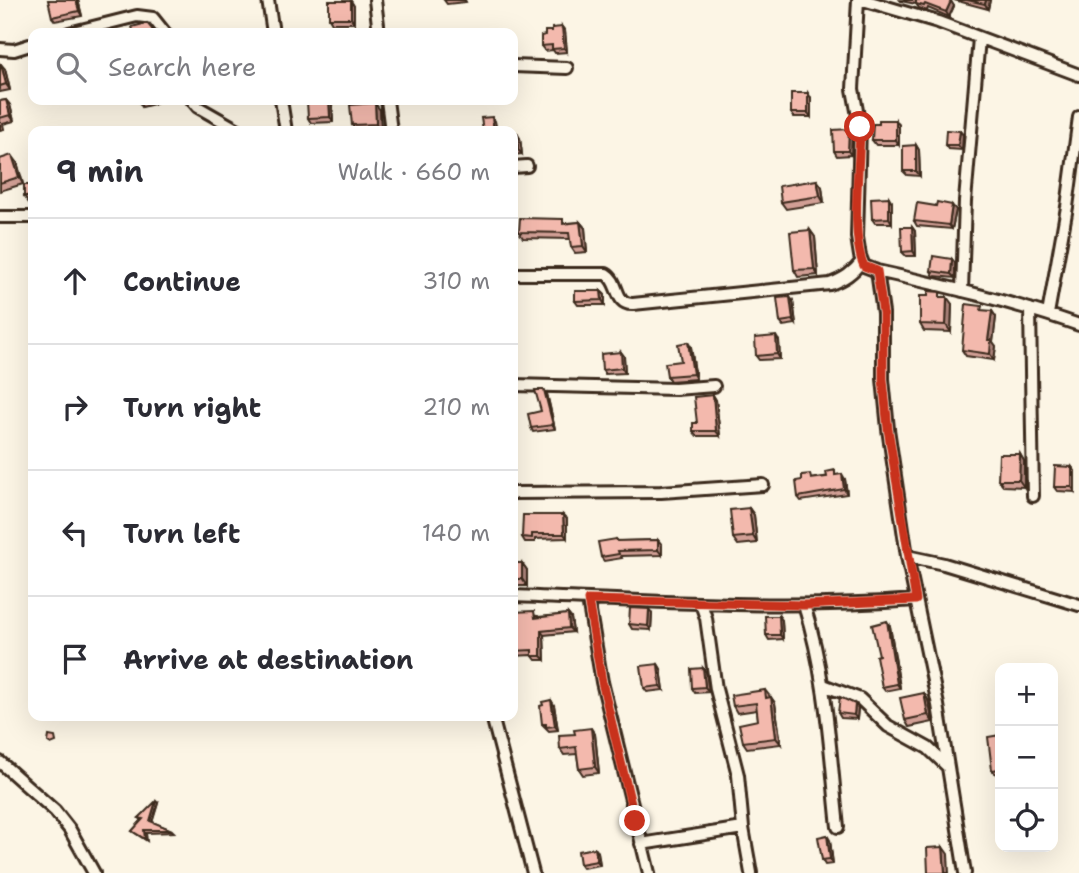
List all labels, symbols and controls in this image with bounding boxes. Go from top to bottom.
search box [28,28,518,105]
icon: search [52,48,90,86]
text: Search here [108,49,257,84]
route start [844,111,875,142]
text: 9 min [56,151,143,192]
text: Walk · 660 m [337,157,490,187]
icon: ahead [56,262,94,300]
text: Continue [123,264,241,299]
text: 310 m [422,266,490,296]
icon: right [56,388,94,426]
text: Turn right [123,390,261,425]
text: 210 m [422,392,490,422]
icon: left [56,514,94,552]
text: Turn left [123,516,240,551]
text: 140 m [422,518,490,548]
icon: arrive [56,640,94,678]
text: Arrive at destination [123,642,413,677]
map controls [995,663,1058,852]
button: + [995,663,1058,726]
button: − [995,726,1058,789]
button: locate [995,789,1058,852]
route end [619,805,650,836]

